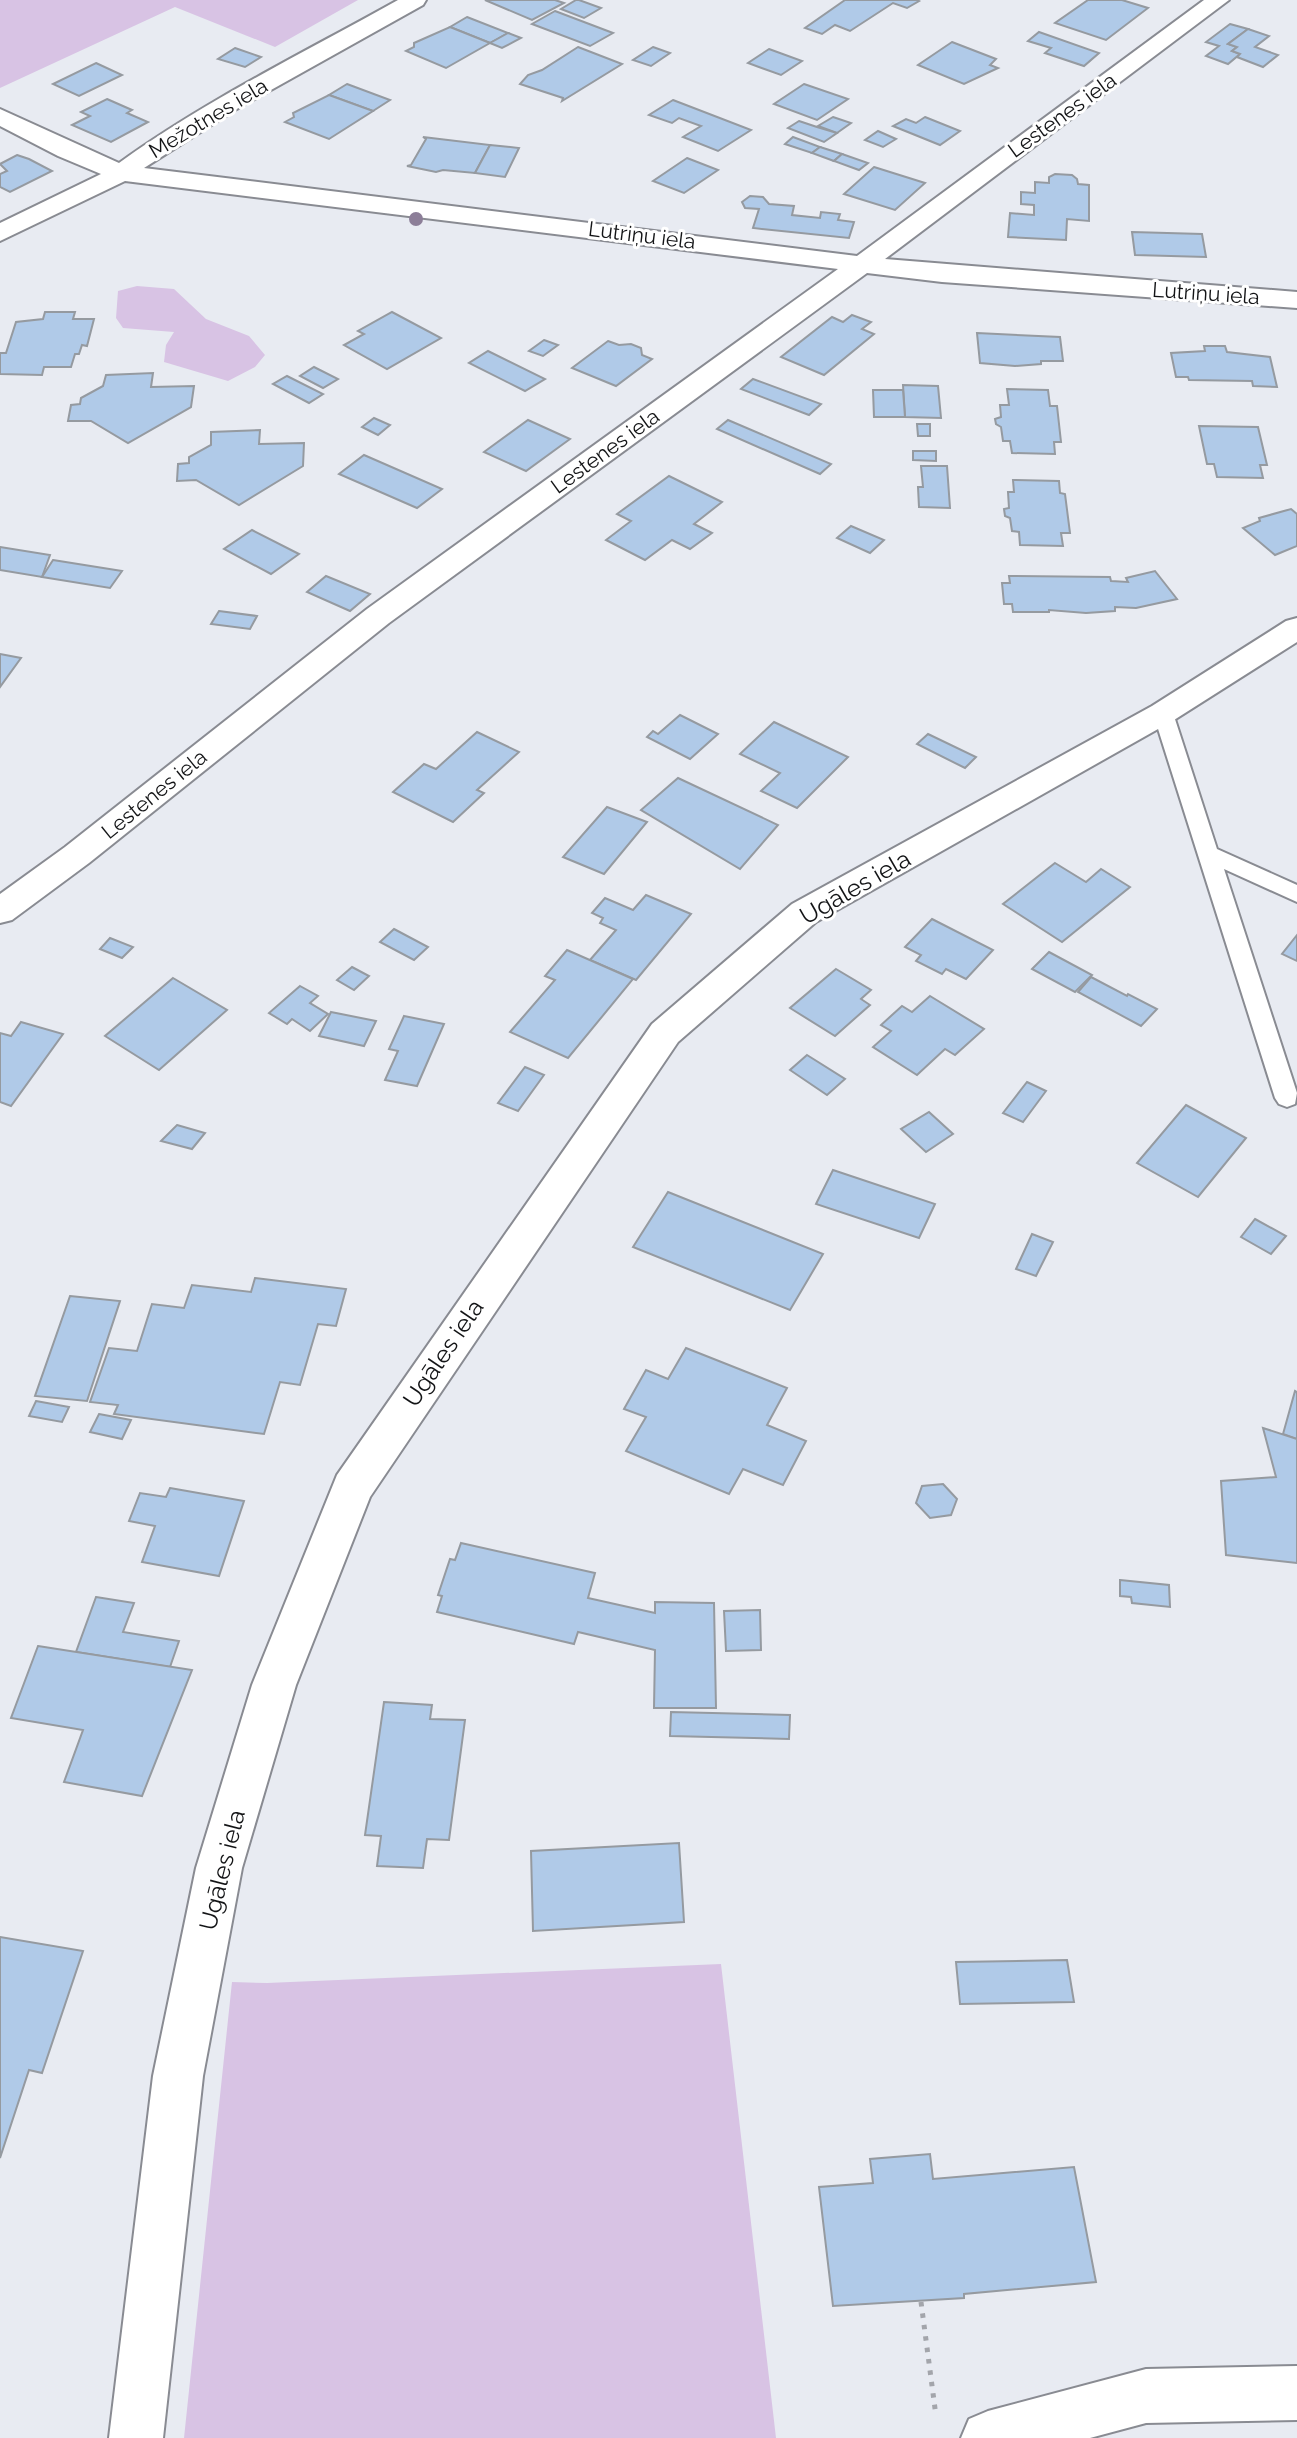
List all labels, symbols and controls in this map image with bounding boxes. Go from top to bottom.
street label: Lestenes iela [1003,67,1121,163]
street label: Mežotnes iela [144,73,272,163]
street label: Lutriņu iela [587,216,697,254]
street label: Lutriņu iela [1151,277,1261,309]
street label: Lestenes iela [546,403,664,499]
street label: Lestenes iela [96,744,212,844]
street label: Ugāles iela [794,844,916,930]
street label: Ugāles iela [397,1294,489,1412]
street label: Ugāles iela [193,1807,251,1933]

